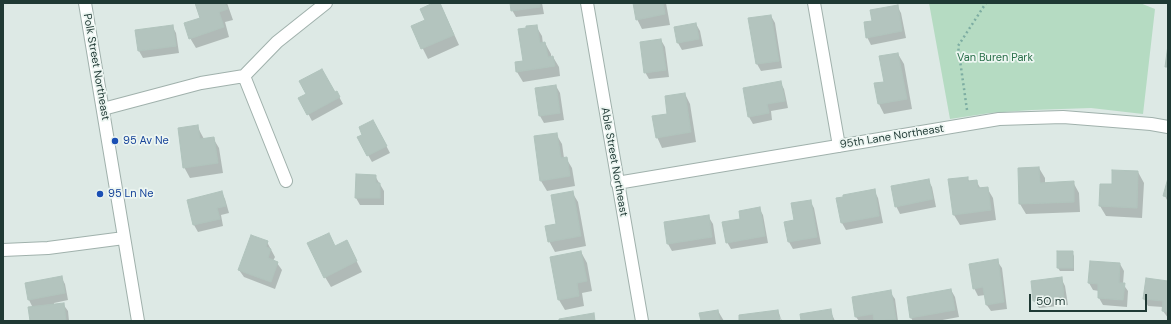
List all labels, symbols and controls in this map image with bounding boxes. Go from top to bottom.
street label: Polk Street Northeast [80,13,112,121]
park label: Van Buren Park [957,51,1033,65]
street label: Able Street Northeast [598,106,630,218]
street label: 95th Lane Northeast [839,122,945,152]
place label: 95 Av Ne [123,134,169,148]
marker: 95 Av Ne [110,136,120,146]
place label: 95 Ln Ne [108,187,153,201]
marker: 95 Ln Ne [95,189,105,199]
scale bar [1031,286,1149,312]
text: 50 m [1036,293,1065,309]

